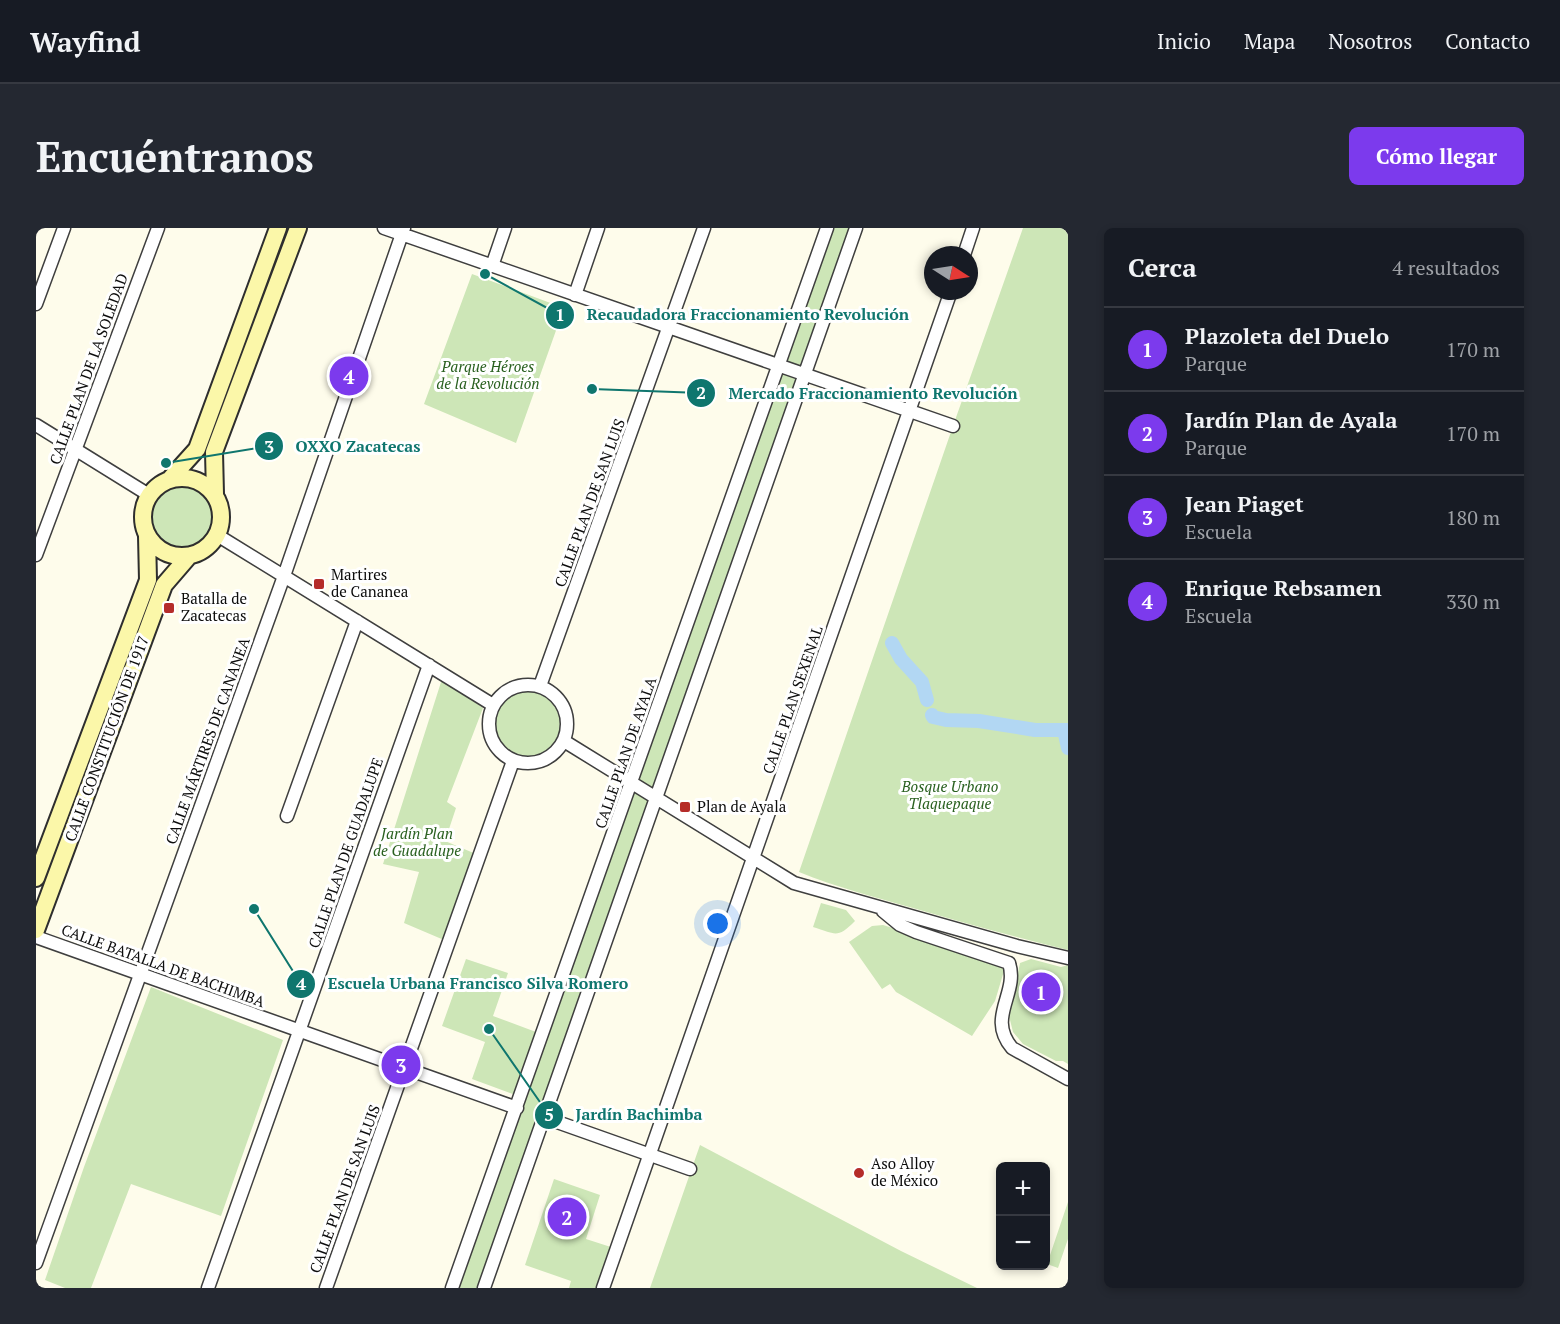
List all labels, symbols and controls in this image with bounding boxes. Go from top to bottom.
text: Wayfind [30,23,141,60]
text: Inicio [1157,27,1211,55]
text: Mapa [1244,27,1295,55]
text: Nosotros [1328,27,1412,55]
text: Contacto [1445,27,1530,55]
button: Cómo llegar [1349,127,1524,185]
text: Encuéntranos [36,128,314,184]
north arrow [924,246,978,300]
text: Cerca [1128,250,1197,284]
text: 4 resultados [1392,254,1500,281]
street label: CALLE PLAN DE LA SOLEDAD [44,270,132,467]
callout: Recaudadora Fraccionamiento Revolución [545,298,921,332]
text: 1 [555,302,565,326]
text: Recaudadora Fraccionamiento Revolución [587,303,910,325]
text: Plazoleta del Duelo [1185,321,1389,350]
text: 1 [1142,336,1153,363]
text: 170 m [1446,336,1500,363]
text: Parque [1185,350,1247,377]
pin: 4 [330,354,368,398]
park label: Parque Héroes de la Revolución [436,356,540,393]
callout: Mercado Fraccionamiento Revolución [686,376,1029,410]
text: 2 [696,380,706,404]
text: Mercado Fraccionamiento Revolución [728,382,1018,404]
text: Jardín Plan de Ayala [1185,405,1398,434]
street label: CALLE PLAN DE SAN LUIS [549,416,629,590]
text: 2 [1142,420,1153,447]
text: 170 m [1446,420,1500,447]
callout: OXXO Zacatecas [254,429,433,463]
text: 3 [264,434,274,458]
text: Parque [1185,434,1247,461]
text: OXXO Zacatecas [296,435,420,457]
text: Jean Piaget [1185,489,1304,518]
text: 3 [1142,504,1153,531]
text: 180 m [1446,504,1500,531]
text: Escuela [1185,518,1252,545]
place label: Martires de Cananea [331,564,409,601]
text: Enrique Rebsamen [1185,573,1382,602]
marker: Martires de Cananea [312,577,326,591]
place label: Batalla de Zacatecas [181,588,247,625]
text: 4 [1142,588,1153,615]
text: 330 m [1446,588,1500,615]
marker: Batalla de Zacatecas [162,601,176,615]
text: Escuela [1185,602,1252,629]
street label: CALLE PLAN SEXENAL [757,623,827,776]
street label: CALLE CONSTITUCIÓN DE 1917 [59,633,153,844]
street label: CALLE MÁRTIRES DE CANANEA [160,634,254,847]
street label: CALLE PLAN DE AYALA [590,674,661,831]
street label: CALLE PLAN DE GUADALUPE [303,755,387,951]
park label: Bosque Urbano Tlaquepaque [901,776,999,813]
place label: Plan de Ayala [697,796,787,816]
marker: Plan de Ayala [678,800,692,814]
park label: Jardín Plan de Guadalupe [373,823,461,860]
your location [703,909,732,938]
street label: CALLE BATALLA DE BACHIMBA [59,919,268,1011]
callout: Escuela Urbana Francisco Silva Romero [286,967,640,1001]
pin: 1 [1022,970,1060,1014]
text: 4 [296,971,307,995]
text: Escuela Urbana Francisco Silva Romero [328,972,629,994]
pin: 3 [382,1042,421,1088]
callout: Jardín Bachimba [534,1098,715,1132]
street label: CALLE PLAN DE SAN LUIS [304,1102,384,1276]
text: 5 [544,1102,554,1126]
text: Jardín Bachimba [576,1103,703,1125]
place label: Aso Alloy de México [871,1153,938,1190]
map controls [996,1162,1050,1270]
button: + [996,1162,1050,1216]
marker: Aso Alloy de México [852,1166,866,1180]
pin: 2 [548,1194,586,1240]
button: − [996,1216,1050,1270]

